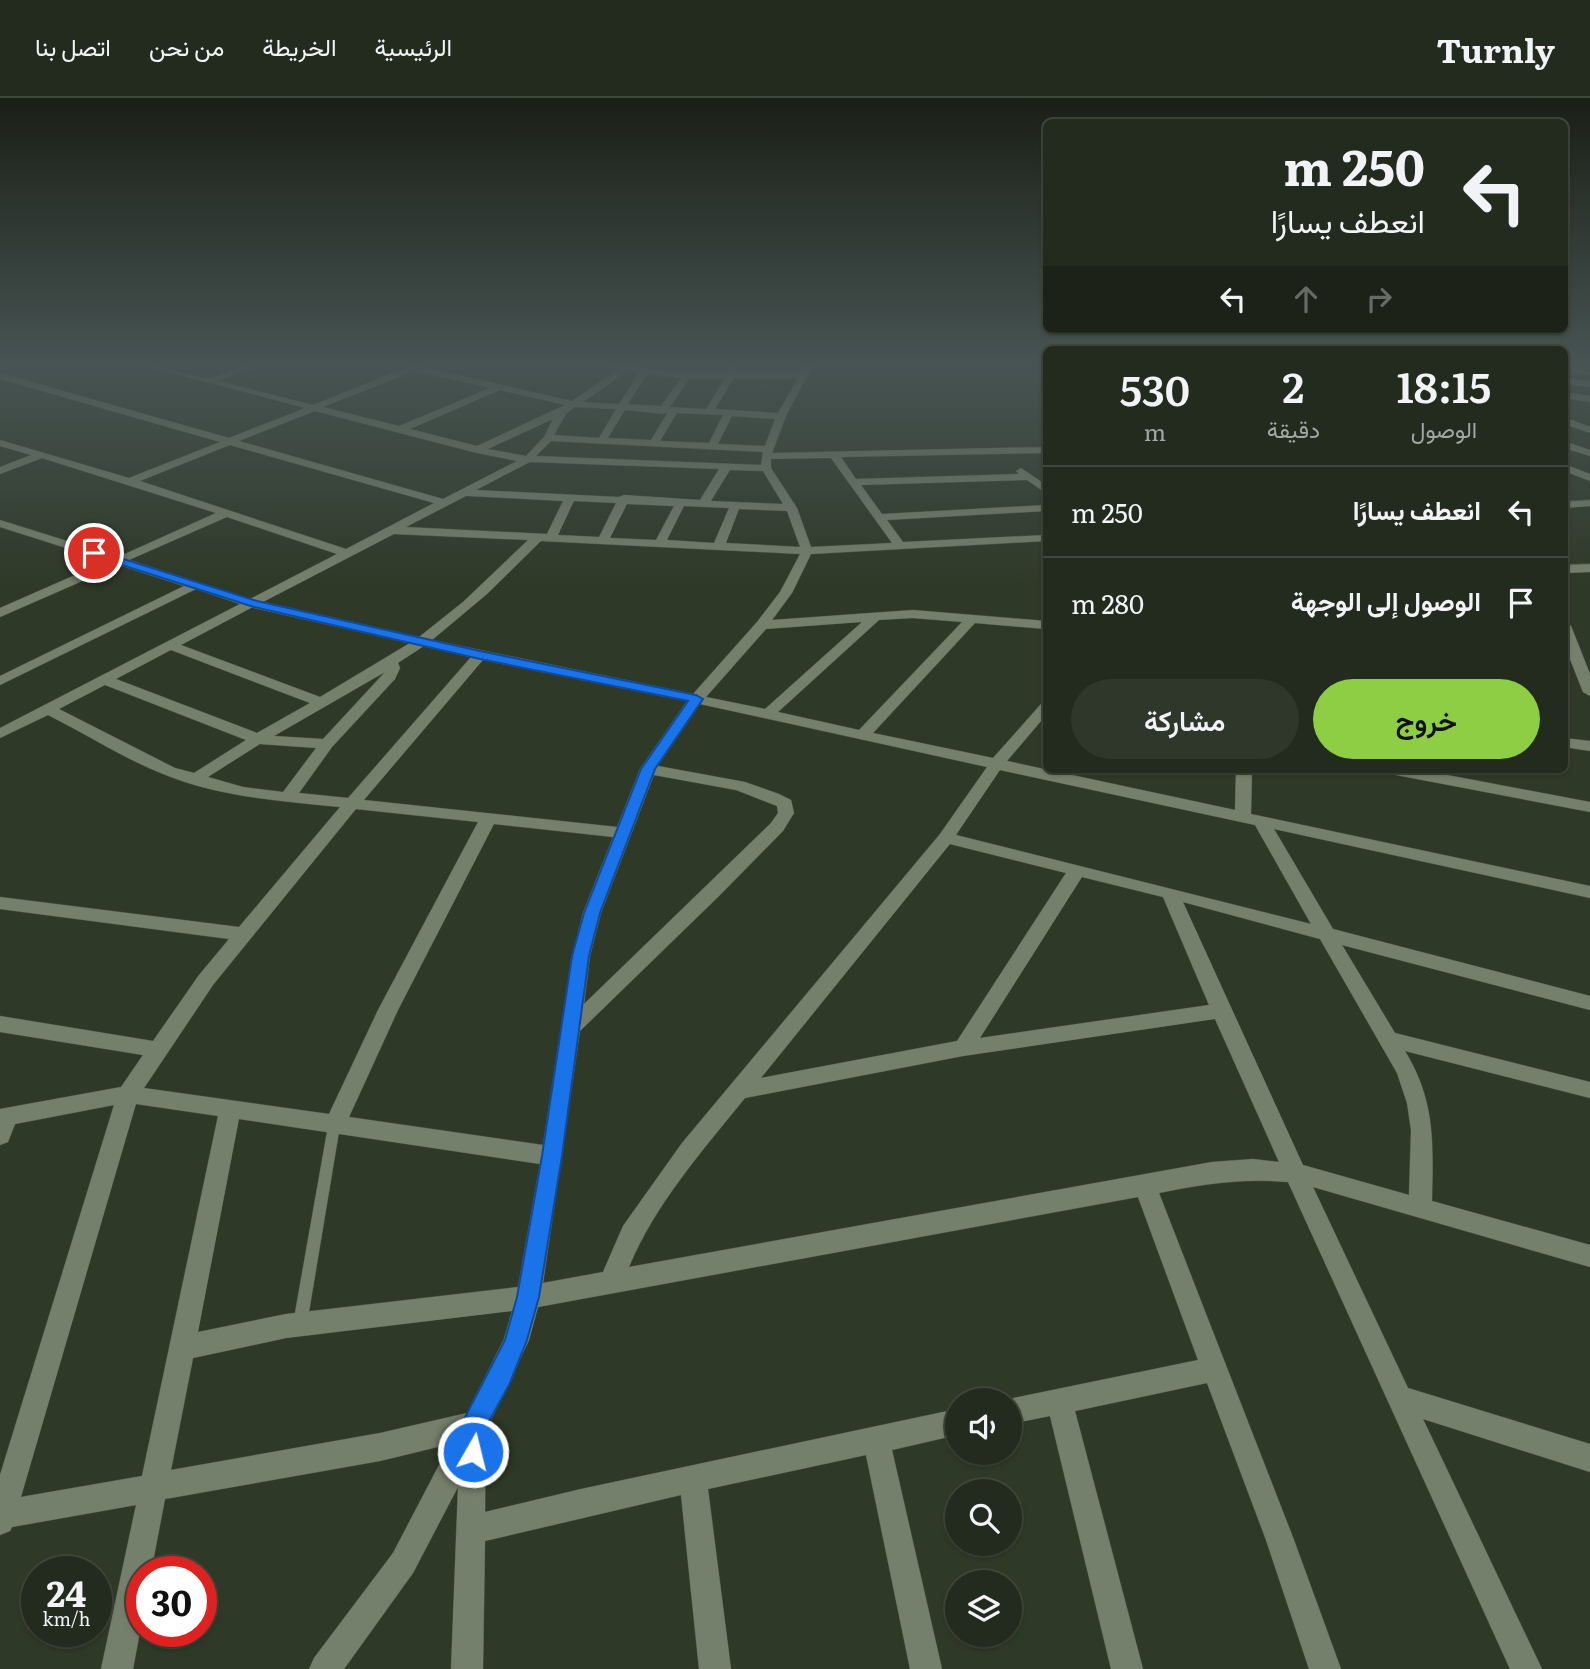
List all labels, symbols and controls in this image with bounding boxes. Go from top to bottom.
text: Turnly [1436,24,1555,73]
text: اتصل بنا [35,28,111,63]
text: من نحن [149,28,224,63]
text: الخريطة [262,28,337,63]
text: الرئيسية [375,28,452,63]
text: 250 m [1283,128,1425,201]
icon: left [1449,147,1540,238]
text: انعطف يسارًا [1271,195,1425,243]
icon: left [1214,280,1252,318]
icon: ahead [1287,280,1325,318]
icon: right [1360,280,1398,318]
text: 2 [1282,354,1304,416]
text: 18:15 [1397,354,1491,416]
text: 530 [1120,357,1190,419]
text: دقيقة [1267,411,1320,445]
text: الوصول [1411,411,1477,445]
text: m [1144,414,1166,448]
text: انعطف يسارًا [1353,489,1481,528]
text: 250 m [1071,492,1143,531]
icon: left [1502,493,1540,531]
pin [64,523,124,583]
icon: arrive [75,534,113,572]
text: الوصول إلى الوجهة [1291,580,1481,619]
text: 280 m [1071,583,1144,622]
icon: arrive [1502,584,1540,622]
button: مشاركة [1071,679,1299,759]
button: خروج [1313,679,1540,759]
map controls [945,1388,1022,1647]
button: sound [945,1388,1022,1465]
position arrow [436,1415,510,1489]
button: search [945,1479,1022,1556]
speed limit sign: 30 [126,1556,217,1647]
text: 24 [47,1566,86,1618]
button: layers [945,1570,1022,1647]
text: km/h [43,1605,90,1632]

